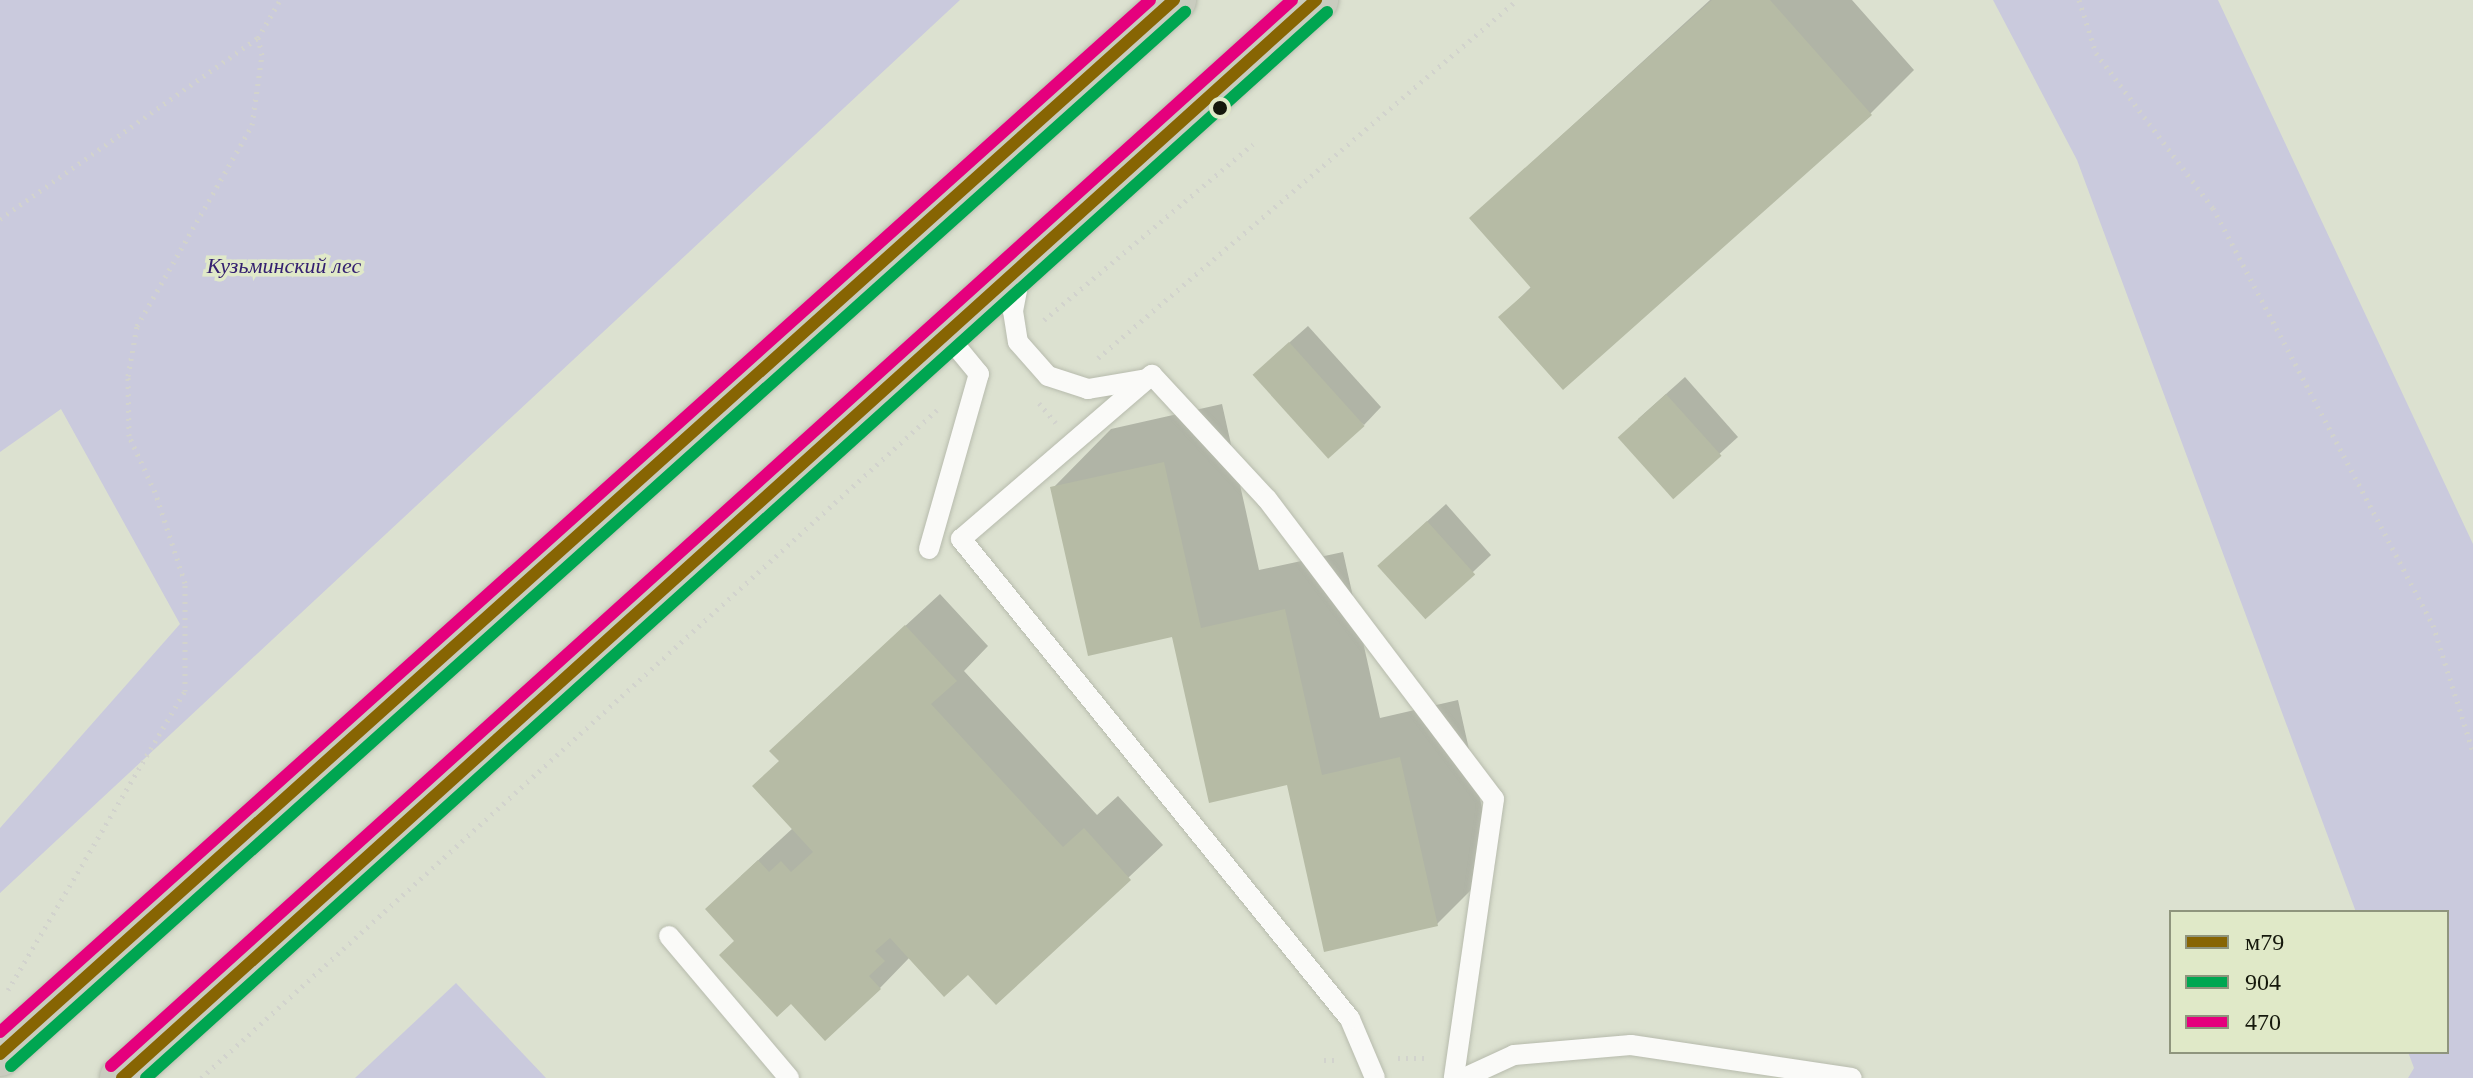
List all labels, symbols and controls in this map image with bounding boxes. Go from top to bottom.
unlabelled marker [1212,100,1228,116]
park label: Кузьминский лес [207,253,361,279]
legend [2169,910,2449,1054]
text: м79 [2245,929,2284,955]
text: 904 [2245,969,2281,995]
text: 470 [2245,1009,2281,1035]

